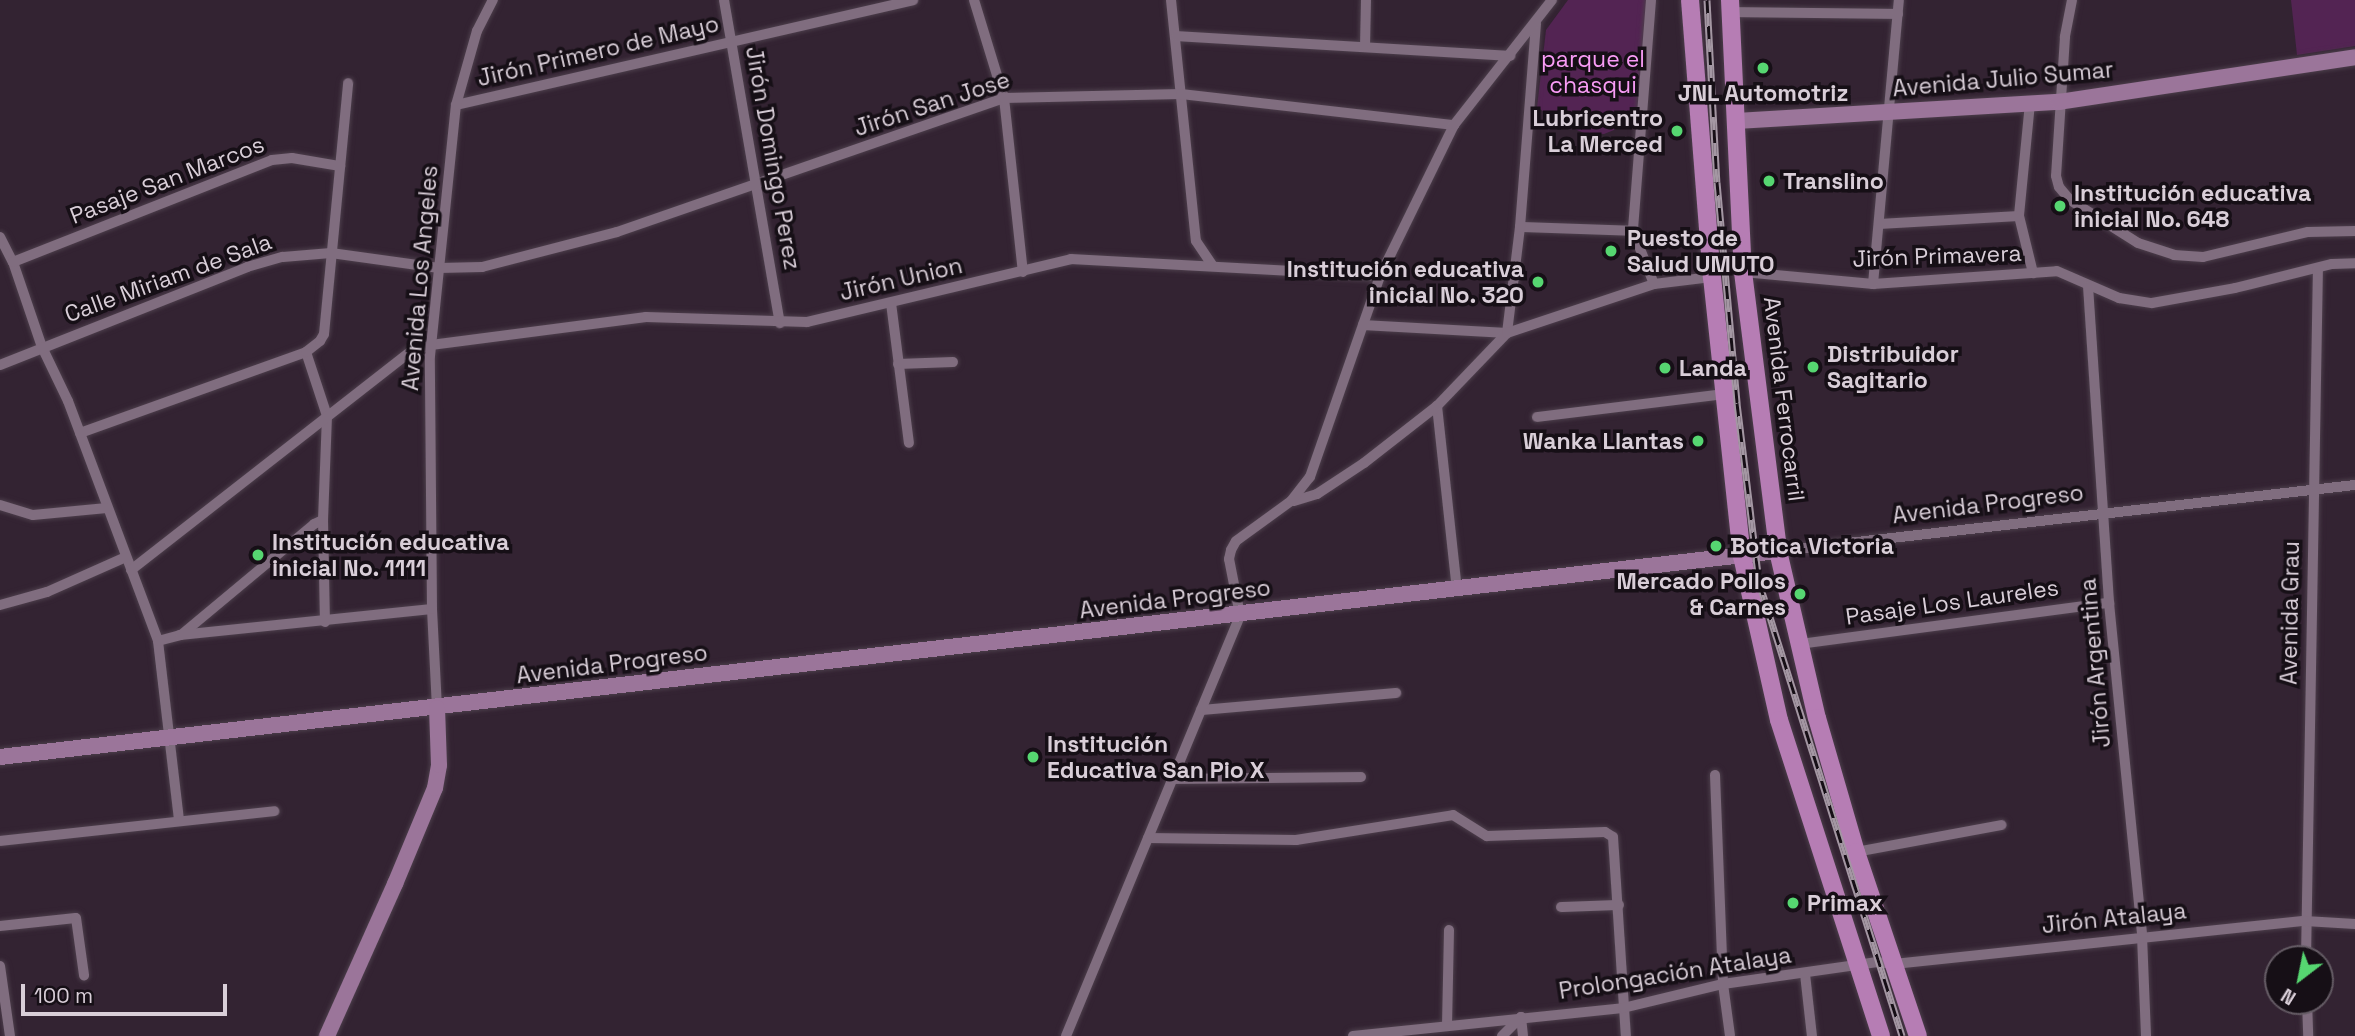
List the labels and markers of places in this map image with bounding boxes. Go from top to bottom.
marker: JNL Automotriz [1755,60,1771,76]
place label: JNL Automotriz [1677,79,1849,107]
place label: Lubricentro La Merced [1533,104,1663,158]
marker: Lubricentro La Merced [1669,123,1685,139]
place label: Translino [1783,167,1884,195]
marker: Translino [1761,173,1777,189]
place label: Institución educativa inicial No. 648 [2074,179,2311,233]
marker: Institución educativa inicial No. 648 [2052,198,2068,214]
place label: Puesto de Salud UMUTO [1627,224,1775,278]
marker: Puesto de Salud UMUTO [1601,241,1621,261]
place label: Institución educativa inicial No. 320 [1287,255,1524,309]
marker: Institución educativa inicial No. 320 [1530,274,1546,290]
place label: Distribuidor Sagitario [1827,340,1959,394]
place label: Landa [1679,354,1747,382]
marker: Distribuidor Sagitario [1805,359,1821,375]
marker: Landa [1657,360,1673,376]
place label: Wanka Llantas [1523,427,1684,455]
marker: Wanka Llantas [1690,433,1706,449]
place label: Institución educativa inicial No. 1111 [272,528,509,582]
place label: Botica Victoria [1730,532,1894,560]
marker: Botica Victoria [1708,538,1724,554]
marker: Institución educativa inicial No. 1111 [250,547,266,563]
place label: Mercado Pollos & Carnes [1617,567,1786,621]
marker: Mercado Pollos & Carnes [1792,586,1808,602]
place label: Institución Educativa San Pio X [1047,730,1265,784]
marker: Institución Educativa San Pio X [1025,749,1041,765]
place label: Primax [1807,889,1883,917]
marker: Primax [1785,895,1801,911]

